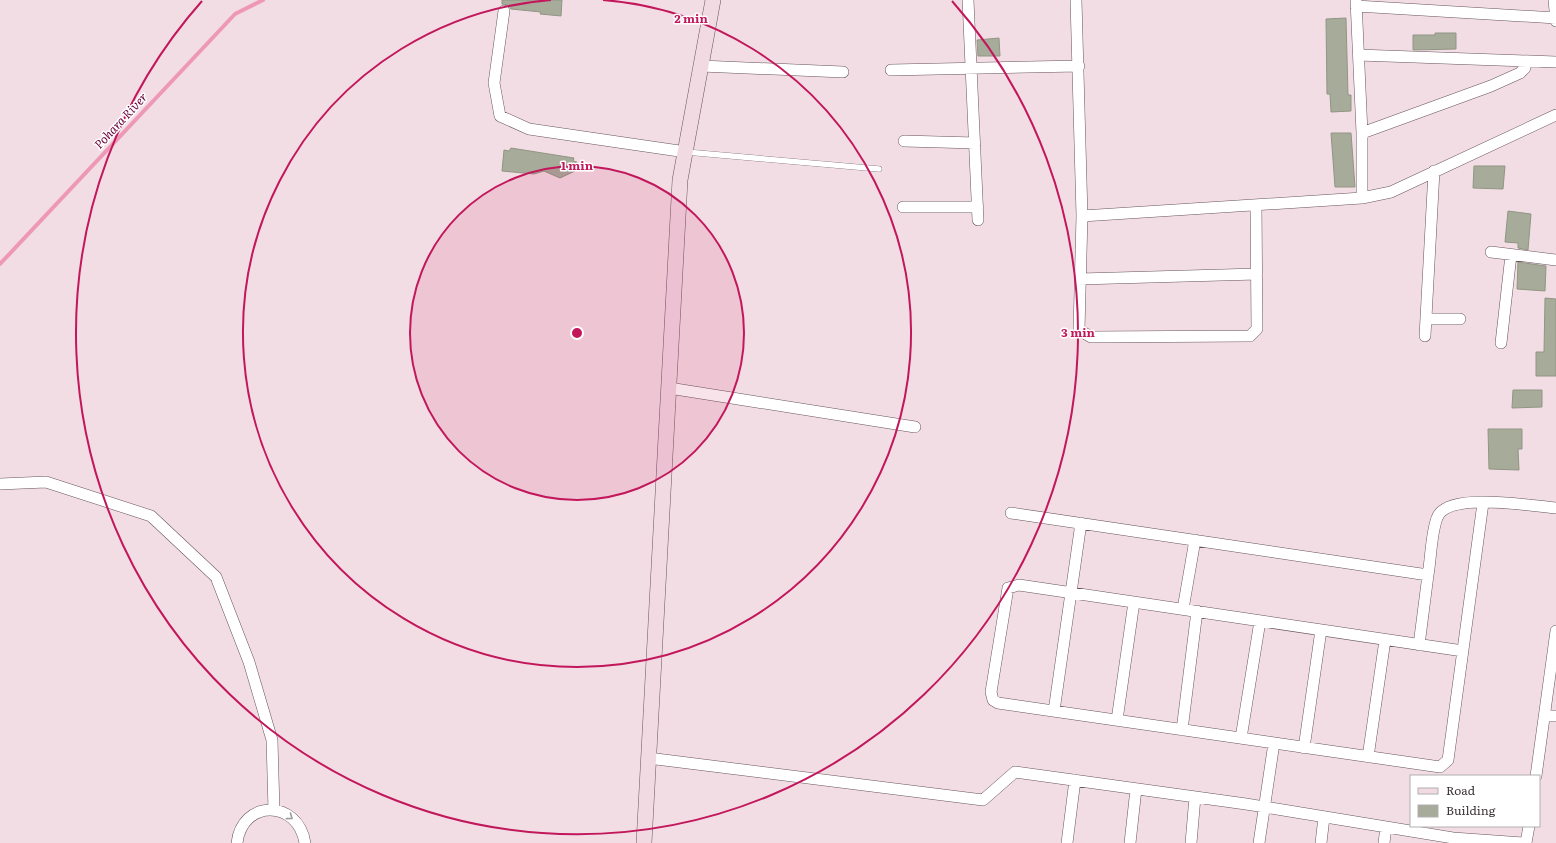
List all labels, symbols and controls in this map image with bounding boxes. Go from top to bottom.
text: 2 min [674,9,708,27]
water label: Pohara River [89,88,151,152]
text: 1 min [561,156,594,174]
text: 3 min [1061,323,1096,341]
centre of rings [570,326,584,340]
legend [1410,775,1540,827]
text: Road [1446,781,1476,799]
text: Building [1446,801,1496,819]
one-way arrow [286,812,293,820]

